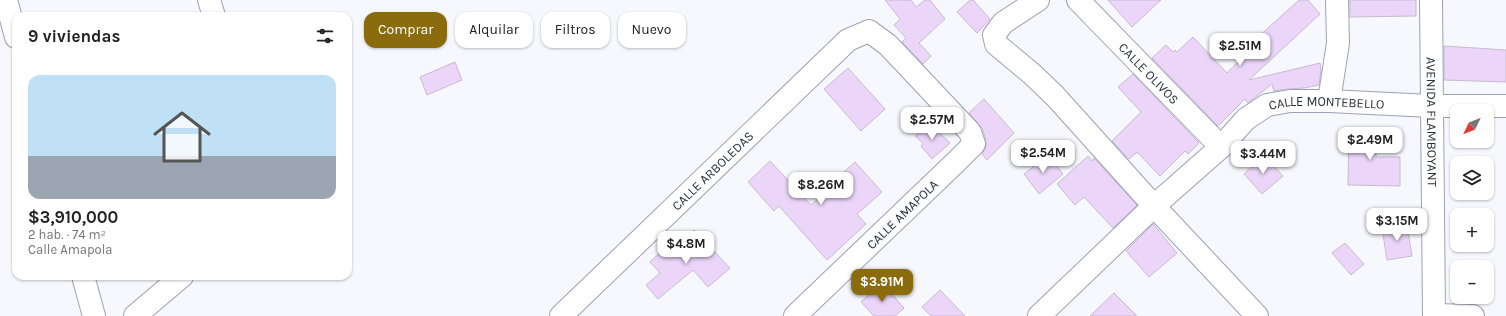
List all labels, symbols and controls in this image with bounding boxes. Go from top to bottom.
chip: Comprar [364,12,447,48]
chip: Alquilar [455,12,533,48]
chip: Filtros [541,12,610,48]
chip: Nuevo [618,12,686,48]
icon: filters [314,25,336,47]
text: 9 viviendas [28,26,120,46]
pin: $2.51M [1207,33,1273,67]
text: $2.51M [1218,38,1262,53]
street label: CALLE OLIVOS [1116,40,1182,107]
street label: AVENIDA FLAMBOYANT [1424,57,1440,188]
street label: CALLE MONTEBELLO [1268,94,1385,113]
icon: home [146,101,218,173]
north arrow [1450,104,1494,148]
map controls [1450,104,1494,304]
pin: $2.57M [899,107,965,141]
text: $2.57M [909,112,955,127]
pin: $2.49M [1337,127,1403,161]
street label: CALLE ARBOLEDAS [669,128,757,213]
text: $2.49M [1347,132,1393,147]
pin: $2.54M [1010,140,1076,174]
pin: $3.44M [1230,141,1296,175]
text: $2.54M [1020,145,1066,160]
text: $3.44M [1240,146,1286,161]
button: layers [1450,156,1494,200]
pin: $8.26M [788,172,854,206]
street label: CALLE AMAPOLA [864,176,941,252]
text: $8.26M [797,177,845,192]
text: $3,910,000 [28,207,118,227]
pin: $3.15M [1364,208,1430,242]
button: + [1450,208,1494,252]
text: $3.15M [1375,213,1419,228]
text: 2 hab. · 74 m² [28,227,106,242]
pin: $4.8M [658,231,714,265]
text: $4.8M [666,236,706,251]
text: Calle Amapola [28,242,112,257]
button: − [1450,260,1494,304]
pin: $3.91M [849,269,915,303]
text: $3.91M [860,274,904,289]

